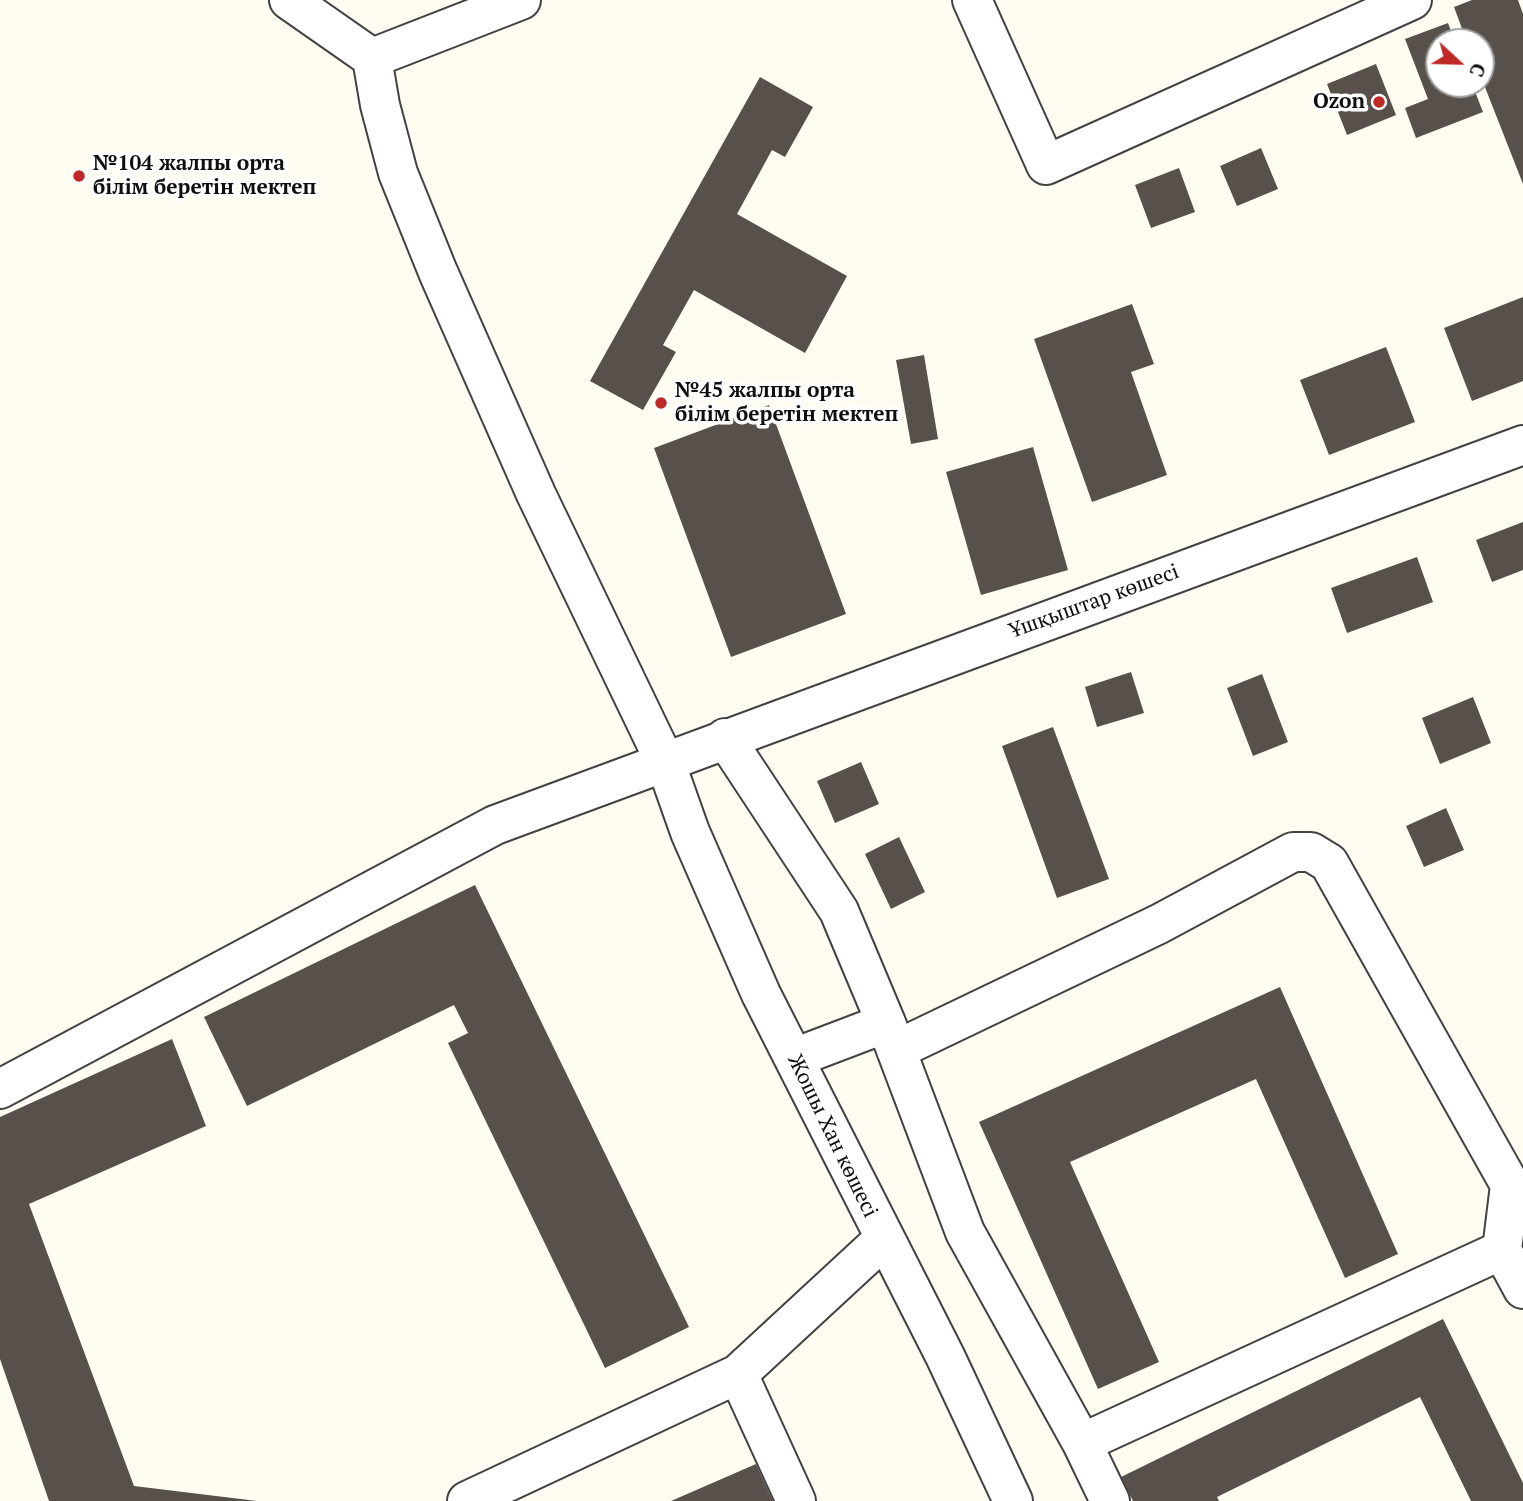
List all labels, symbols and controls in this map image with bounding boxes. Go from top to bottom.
north arrow [1425,28,1495,98]
text: С [1464,60,1492,81]
place label: Ozon [1313,89,1365,115]
marker: Ozon [1371,94,1387,110]
place label: №104 жалпы орта білім беретін мектеп [93,151,316,201]
marker: №104 жалпы орта білім беретін мектеп [71,168,87,184]
place label: №45 жалпы орта білім беретін мектеп [675,378,898,428]
marker: №45 жалпы орта білім беретін мектеп [653,395,669,411]
street label: Ұшқыштар көшесі [1005,560,1183,644]
street label: Жошы Хан көшесі [782,1050,882,1222]

